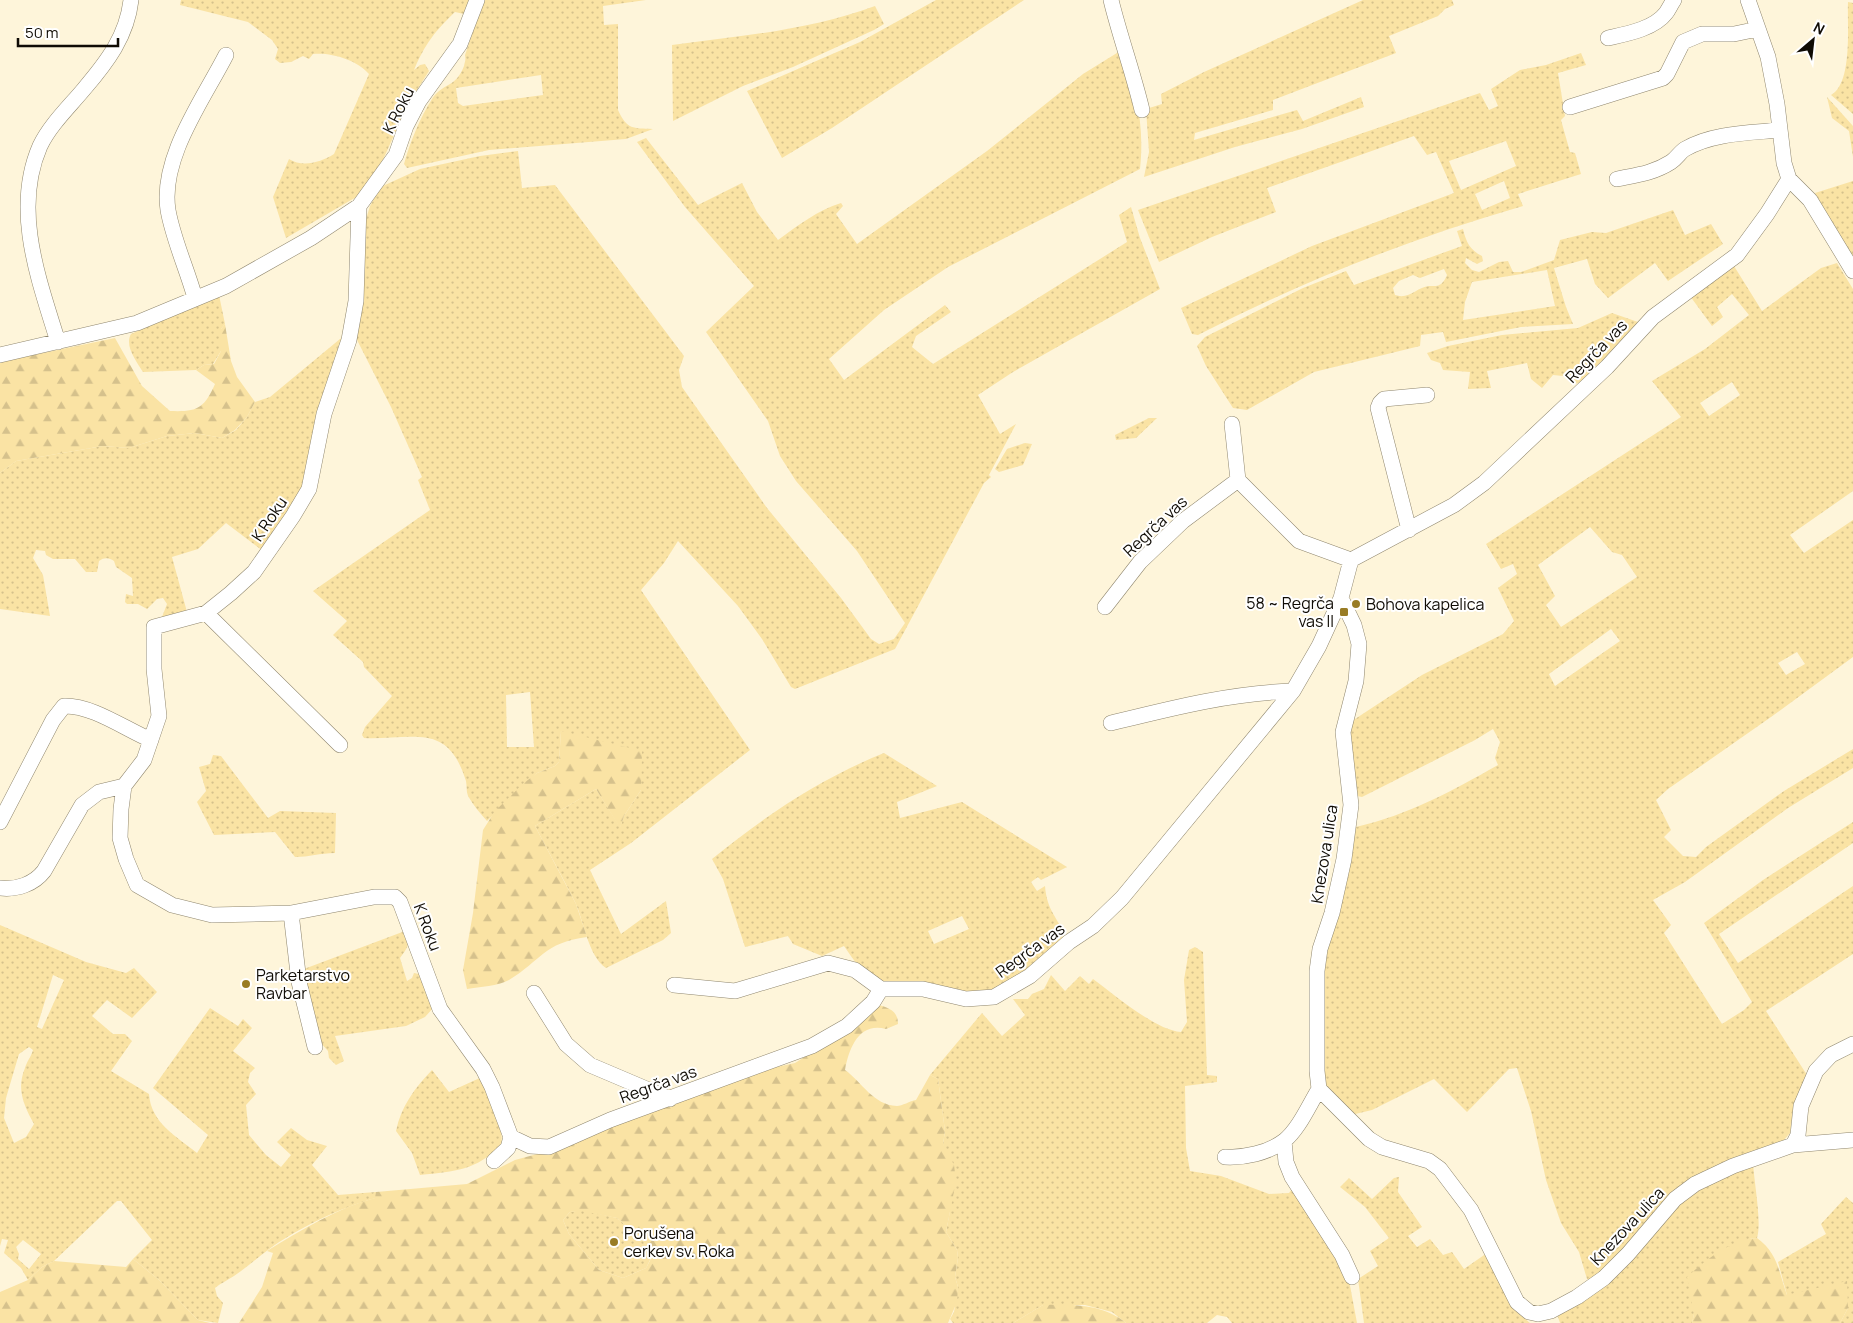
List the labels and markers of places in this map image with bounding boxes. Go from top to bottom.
place label: 58 ~ Regrča vas II [1246,592,1334,632]
place label: Bohova kapelica [1366,593,1484,615]
marker: Bohova kapelica [1350,598,1362,610]
marker: 58 ~ Regrča vas II [1338,606,1350,618]
place label: Parketarstvo Ravbar [256,964,350,1004]
marker: Parketarstvo Ravbar [240,978,252,990]
place label: Porušena cerkev sv. Roka [624,1222,734,1262]
marker: Porušena cerkev sv. Roka [608,1236,620,1248]

